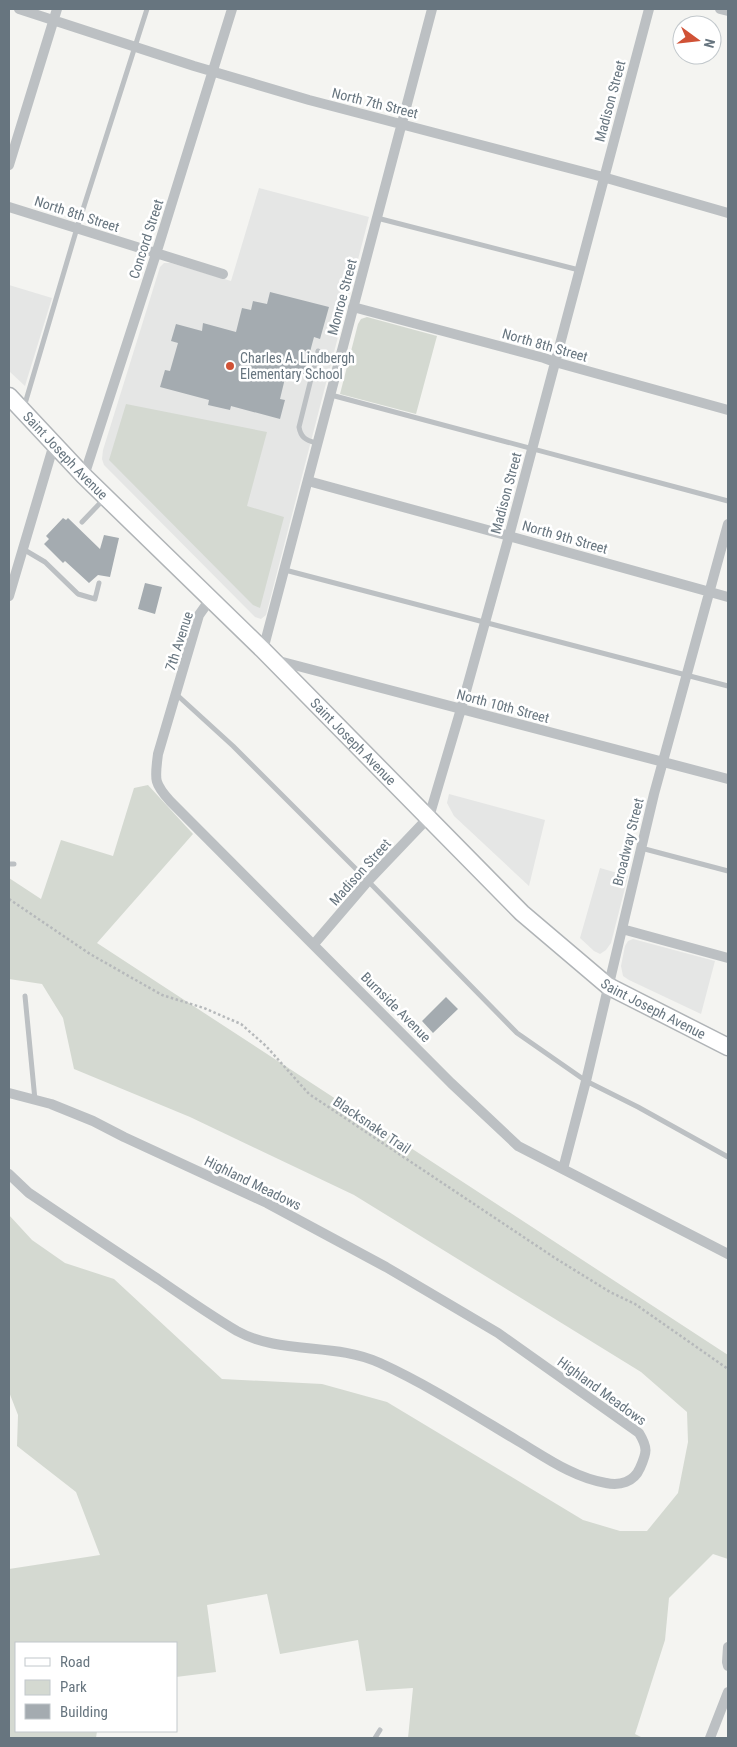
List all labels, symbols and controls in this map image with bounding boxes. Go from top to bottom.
north arrow [672,15,722,65]
text: N [701,37,718,50]
street label: Madison Street [591,59,629,143]
street label: North 7th Street [330,85,420,121]
street label: North 8th Street [33,193,121,235]
street label: Concord Street [126,197,166,281]
street label: Monroe Street [324,257,360,337]
street label: North 8th Street [500,325,590,365]
place label: Charles A. Lindbergh Elementary School [240,350,355,382]
marker: Charles A. Lindbergh Elementary School [224,360,236,372]
street label: Saint Joseph Avenue [20,408,111,503]
street label: Madison Street [487,451,525,535]
street label: North 9th Street [520,517,610,557]
street label: 7th Avenue [162,609,196,673]
street label: North 10th Street [455,686,551,726]
street label: Saint Joseph Avenue [307,695,400,789]
street label: Broadway Street [609,796,647,888]
street label: Madison Street [326,836,394,908]
street label: Burnside Avenue [358,969,435,1046]
street label: Saint Joseph Avenue [598,975,709,1042]
street label: Blacksnake Trail [330,1093,414,1157]
street label: Highland Meadows [202,1153,304,1213]
street label: Highland Meadows [555,1353,649,1429]
legend [15,1642,178,1732]
text: Road [60,1653,90,1671]
text: Park [60,1678,87,1696]
text: Building [60,1703,108,1721]

